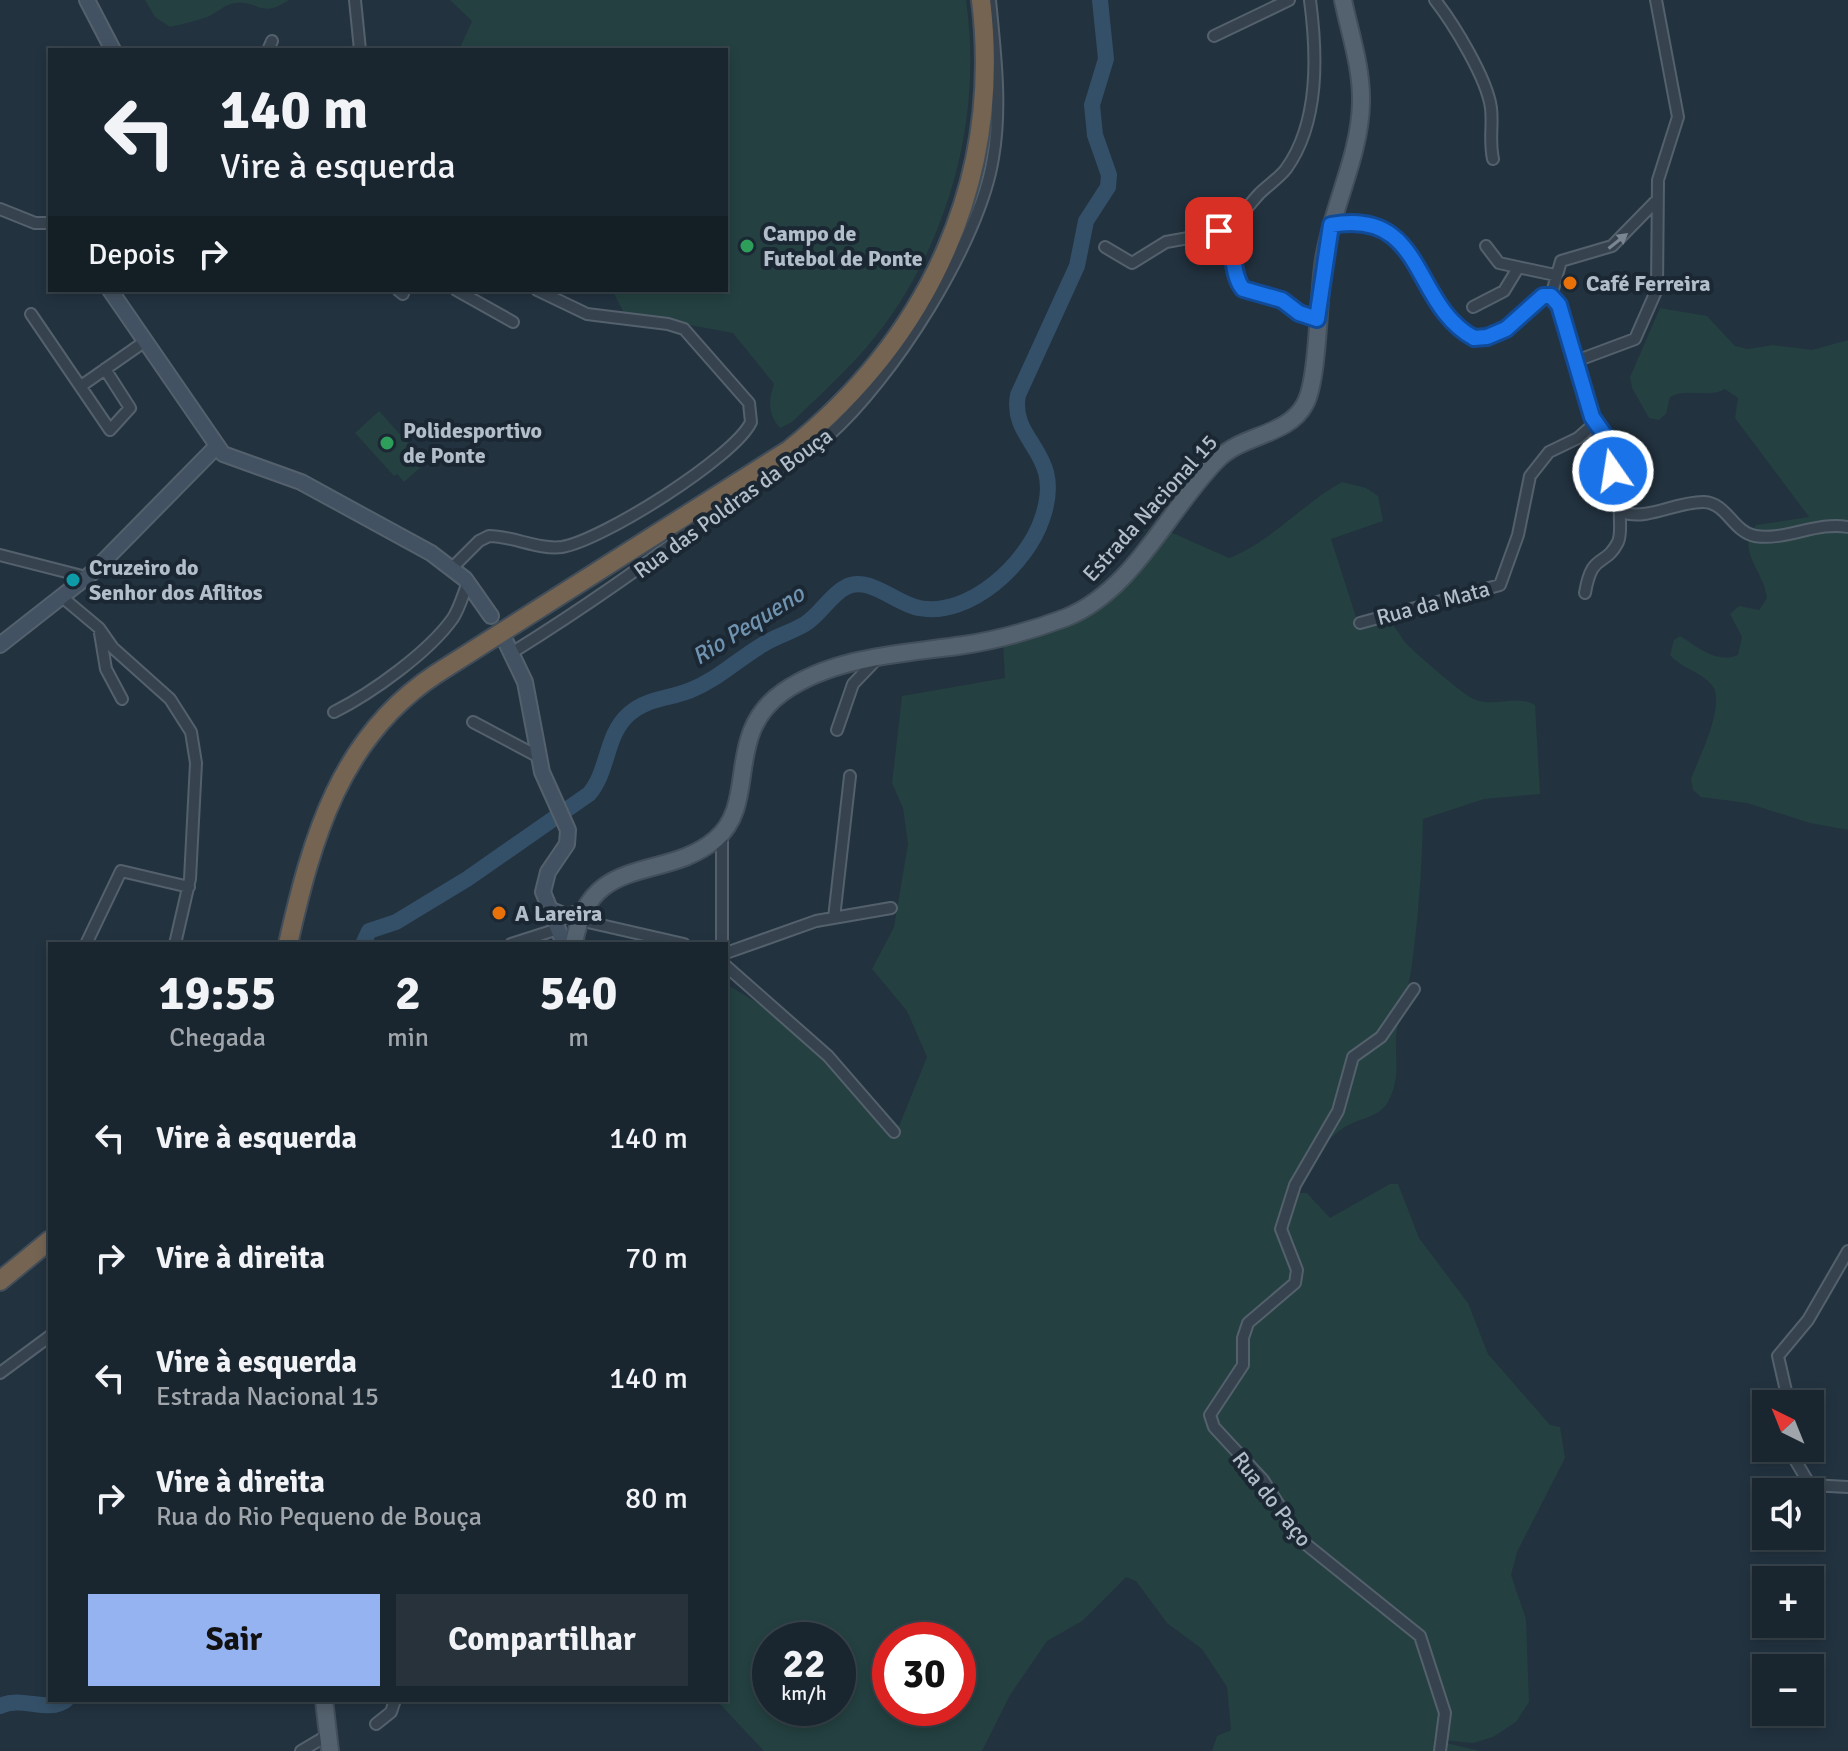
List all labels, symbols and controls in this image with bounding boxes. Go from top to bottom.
text: 140 m [220,75,368,144]
icon: left [88,80,192,184]
text: Vire à esquerda [220,144,456,189]
pin [1185,197,1253,265]
icon: arrive [1197,209,1241,253]
place label: Campo de Futebol de Ponte [763,220,923,272]
icon: right [191,232,235,276]
one-way arrow [1608,233,1628,249]
text: Depois [88,236,175,273]
marker: Campo de Futebol de Ponte [738,237,756,255]
place label: Café Ferreira [1586,270,1711,297]
marker: Café Ferreira [1561,274,1579,292]
place label: Polidesportivo de Ponte [403,417,542,469]
street label: Rua das Poldras da Bouça [628,422,838,584]
street label: Estrada Nacional 15 [1077,429,1223,587]
position arrow [1571,429,1655,513]
marker: Polidesportivo de Ponte [378,434,396,452]
place label: Cruzeiro do Senhor dos Aflitos [89,554,263,606]
marker: Cruzeiro do Senhor dos Aflitos [64,571,82,589]
street label: Rua da Mata [1374,575,1492,631]
water label: Rio Pequeno [686,578,811,671]
place label: A Lareira [515,900,602,927]
marker: A Lareira [490,904,508,922]
text: 19:55 [159,964,276,1023]
text: 2 [395,964,421,1023]
text: 540 [540,964,617,1023]
text: Chegada [169,1022,266,1054]
text: min [387,1022,429,1054]
text: m [568,1022,589,1054]
icon: left [88,1116,132,1160]
text: Vire à esquerda [156,1120,357,1157]
text: 140 m [609,1120,688,1157]
icon: right [88,1236,132,1280]
text: Vire à direita [156,1240,325,1277]
text: 70 m [625,1240,688,1277]
text: Vire à esquerda [156,1344,357,1381]
icon: left [88,1356,132,1400]
text: 140 m [609,1360,688,1397]
text: Estrada Nacional 15 [156,1381,379,1413]
north arrow [1752,1390,1824,1462]
map controls [1752,1390,1824,1726]
street label: Rua do Paço [1226,1446,1318,1552]
text: Vire à direita [156,1464,325,1501]
icon: right [88,1476,132,1520]
button: sound [1752,1478,1824,1550]
text: 80 m [625,1480,688,1517]
text: Rua do Rio Pequeno de Bouça [156,1501,482,1533]
button: + [1752,1566,1824,1638]
button: Sair [88,1594,380,1686]
button: Compartilhar [396,1594,688,1686]
speed limit sign: 30 [872,1622,976,1726]
text: 22 [782,1639,826,1689]
button: − [1752,1654,1824,1726]
text: km/h [781,1681,827,1706]

